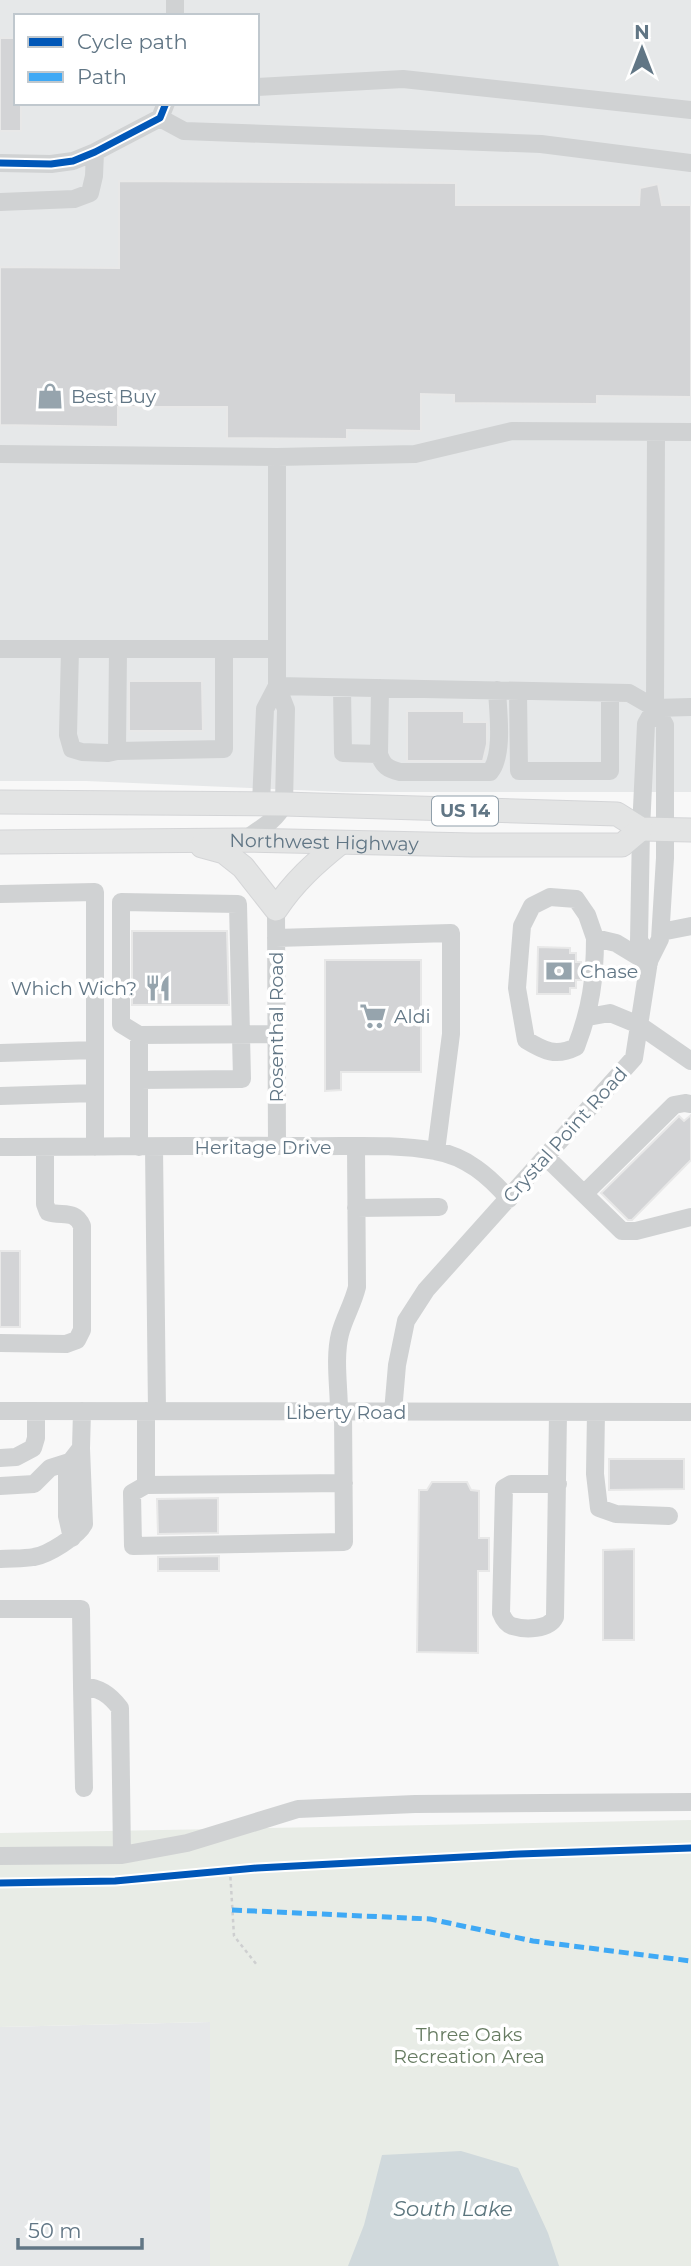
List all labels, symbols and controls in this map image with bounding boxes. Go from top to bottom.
legend [14,14,259,105]
north arrow [607,14,677,84]
text: N [634,21,650,44]
text: Cycle path [77,29,188,54]
text: Path [77,64,127,89]
shop icon: Best Buy [35,381,65,411]
place label: Best Buy [71,385,157,408]
road number: US 14 [432,796,498,826]
street label: Northwest Highway [229,828,420,855]
street label: Rosenthal Road [265,952,288,1102]
bank icon: Chase [544,956,574,986]
place label: Chase [580,960,638,983]
restaurant icon: Which Wich? [143,973,173,1003]
place label: Which Wich? [11,977,137,1000]
supermarket icon: Aldi [358,1001,388,1031]
place label: Aldi [394,1005,431,1028]
street label: Crystal Point Road [498,1062,632,1208]
street label: Heritage Drive [194,1136,332,1159]
street label: Liberty Road [286,1401,406,1424]
park label: Three Oaks Recreation Area [393,2023,545,2068]
water label: South Lake [393,2196,513,2221]
scale bar [18,2206,142,2250]
text: 50 m [28,2218,82,2243]

